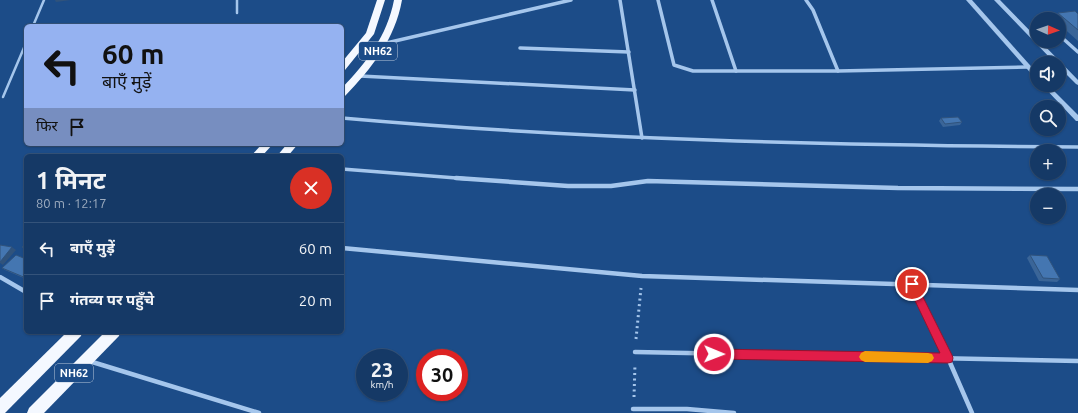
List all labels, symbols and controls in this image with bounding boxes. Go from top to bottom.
north arrow [1030,12,1066,48]
map controls [1030,12,1066,224]
text: 60 m [102,38,164,69]
icon: left [36,40,88,92]
road number: NH62 [359,42,397,60]
button: sound [1030,56,1066,92]
text: बाएँ मुड़ें [102,71,151,91]
button: search [1030,100,1066,136]
icon: arrive [66,116,88,138]
text: फिर [36,117,58,134]
button: + [1030,144,1066,180]
text: 1 मिनट [36,167,106,194]
button: close [290,167,332,209]
button: − [1030,188,1066,224]
text: 80 m · 12:17 [36,196,107,210]
icon: left [36,238,58,260]
text: बाएँ मुड़ें [70,239,115,256]
text: 60 m [299,240,332,257]
pin [895,267,929,301]
icon: arrive [901,273,923,295]
icon: arrive [36,290,58,312]
text: गंतव्य पर पहुँचे [70,291,154,308]
text: 20 m [299,292,332,309]
position arrow [693,333,735,375]
speed limit sign: 30 [416,349,468,401]
text: 23 [371,358,393,381]
road number: NH62 [55,364,93,382]
text: km/h [370,379,394,390]

